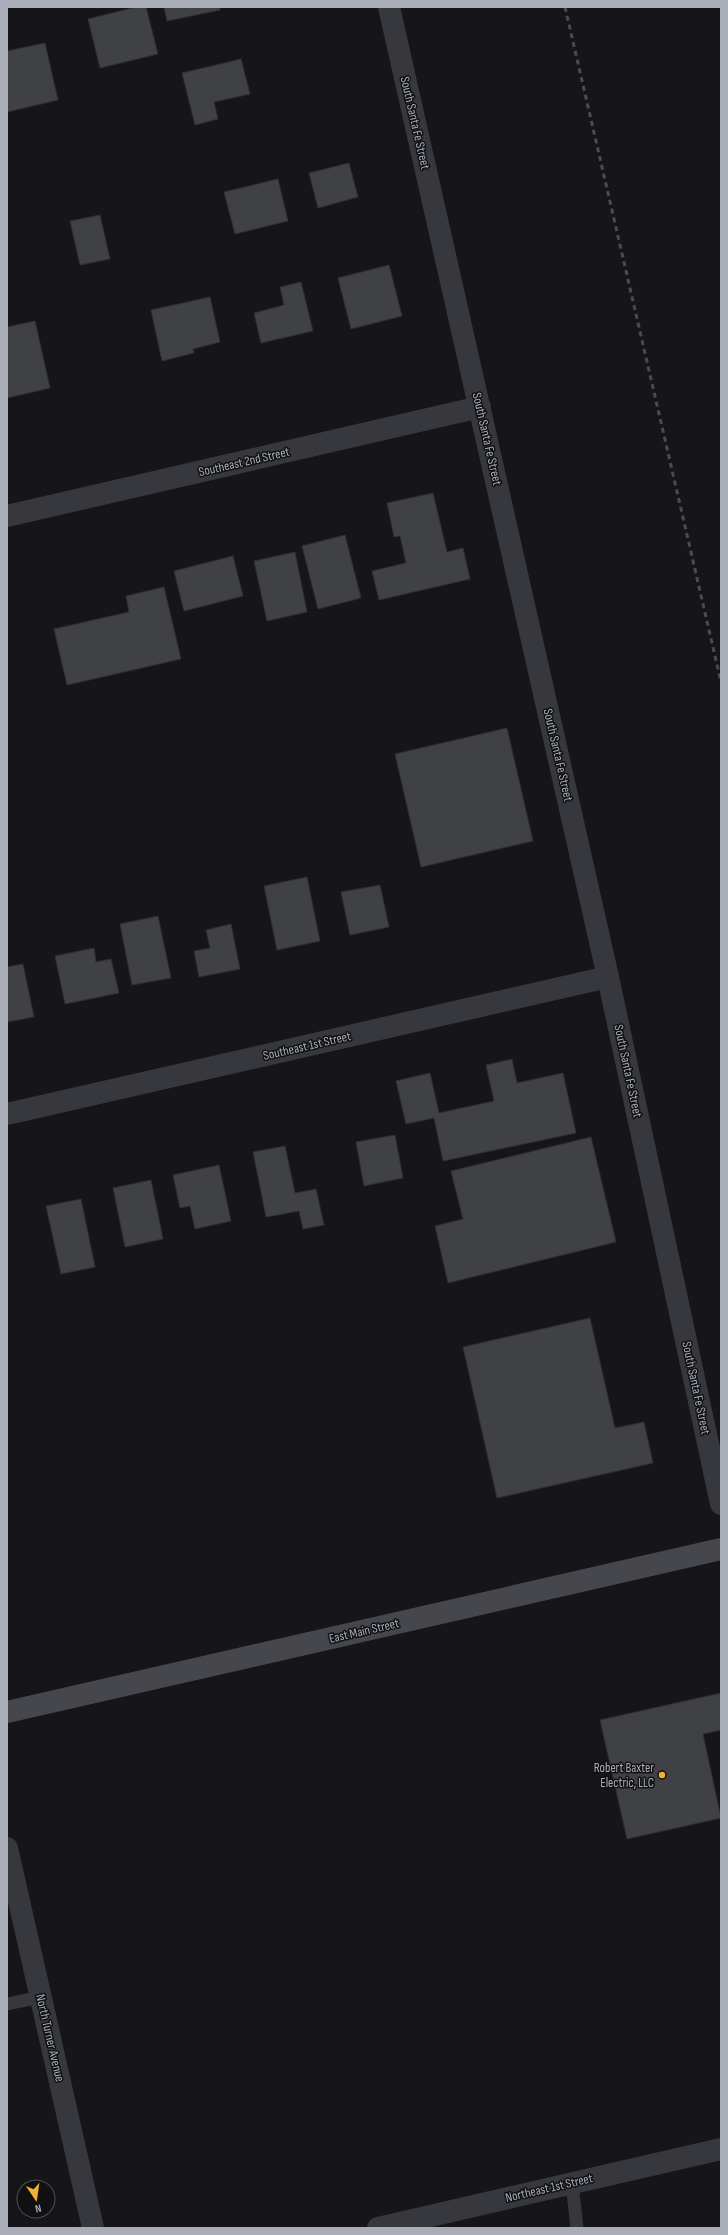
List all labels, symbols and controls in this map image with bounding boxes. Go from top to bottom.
street label: South Santa Fe Street [397,75,433,171]
street label: South Santa Fe Street [469,391,505,487]
street label: Southeast 2nd Street [197,444,291,480]
street label: South Santa Fe Street [540,707,576,803]
street label: South Santa Fe Street [610,1023,646,1119]
street label: Southeast 1st Street [262,1028,352,1064]
street label: South Santa Fe Street [678,1340,714,1436]
street label: East Main Street [328,1615,400,1647]
place label: Robert Baxter Electric, LLC [594,1760,654,1791]
marker: Robert Baxter Electric, LLC [657,1770,667,1780]
street label: North Turner Avenue [32,1993,68,2083]
street label: Northeast 1st Street [504,2170,594,2206]
north arrow [16,2179,56,2219]
text: N [34,2201,42,2215]

